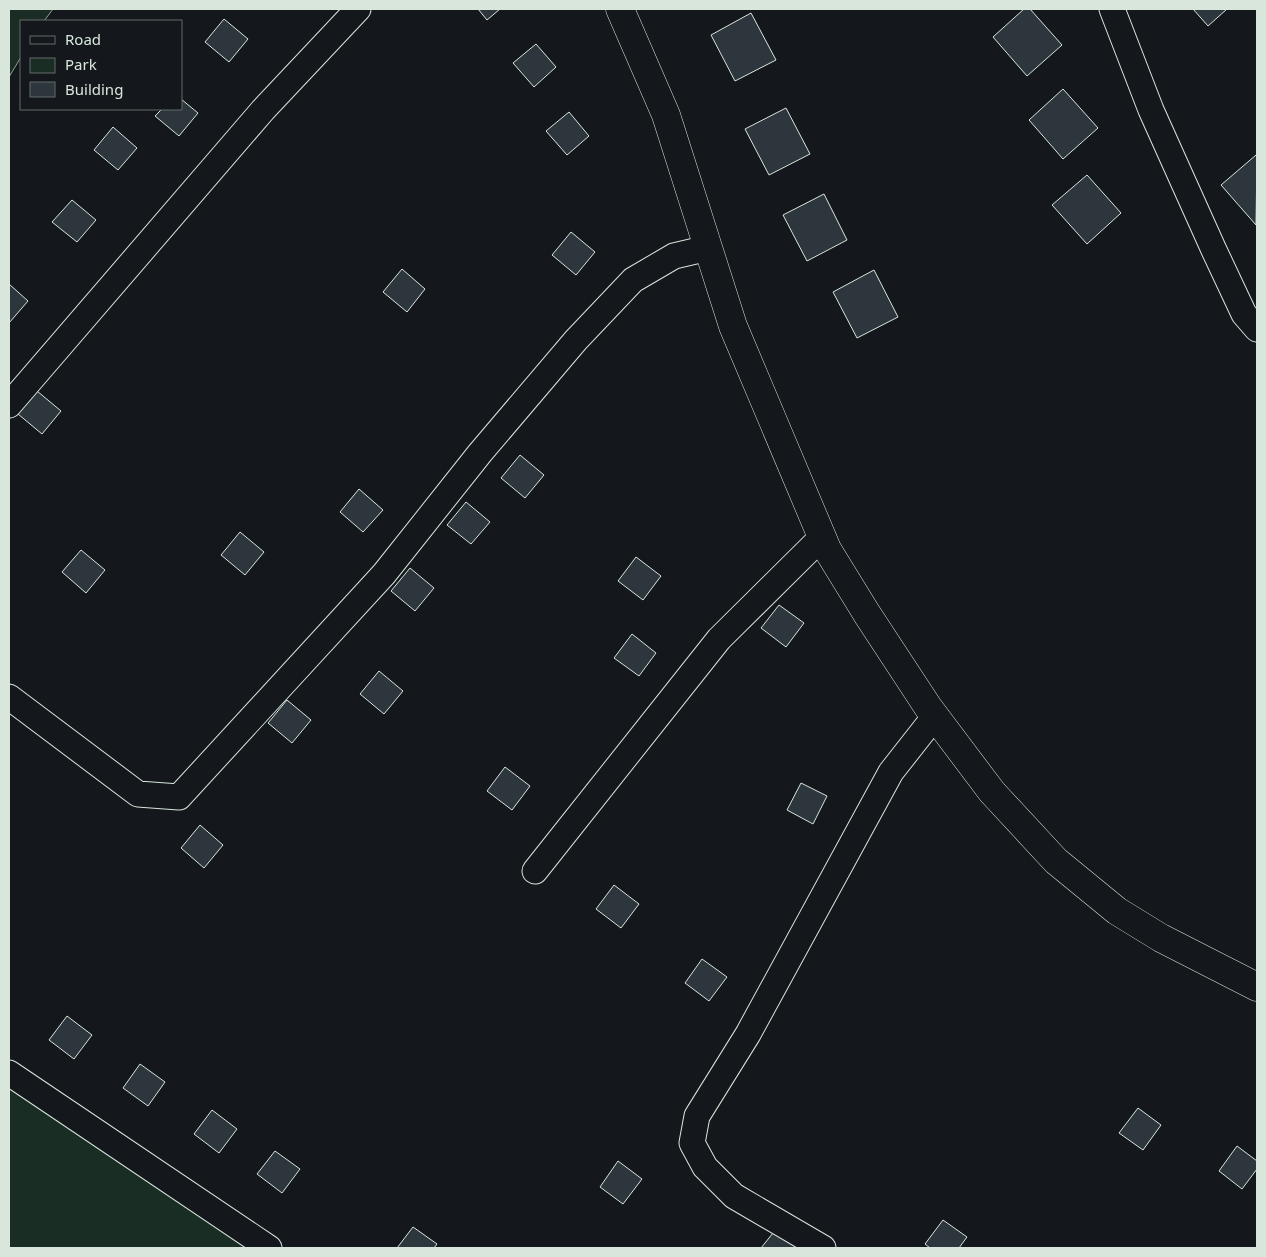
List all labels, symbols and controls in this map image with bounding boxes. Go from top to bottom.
legend [20,20,182,110]
text: Road [65,29,101,49]
text: Park [65,54,97,74]
text: Building [65,79,123,99]

